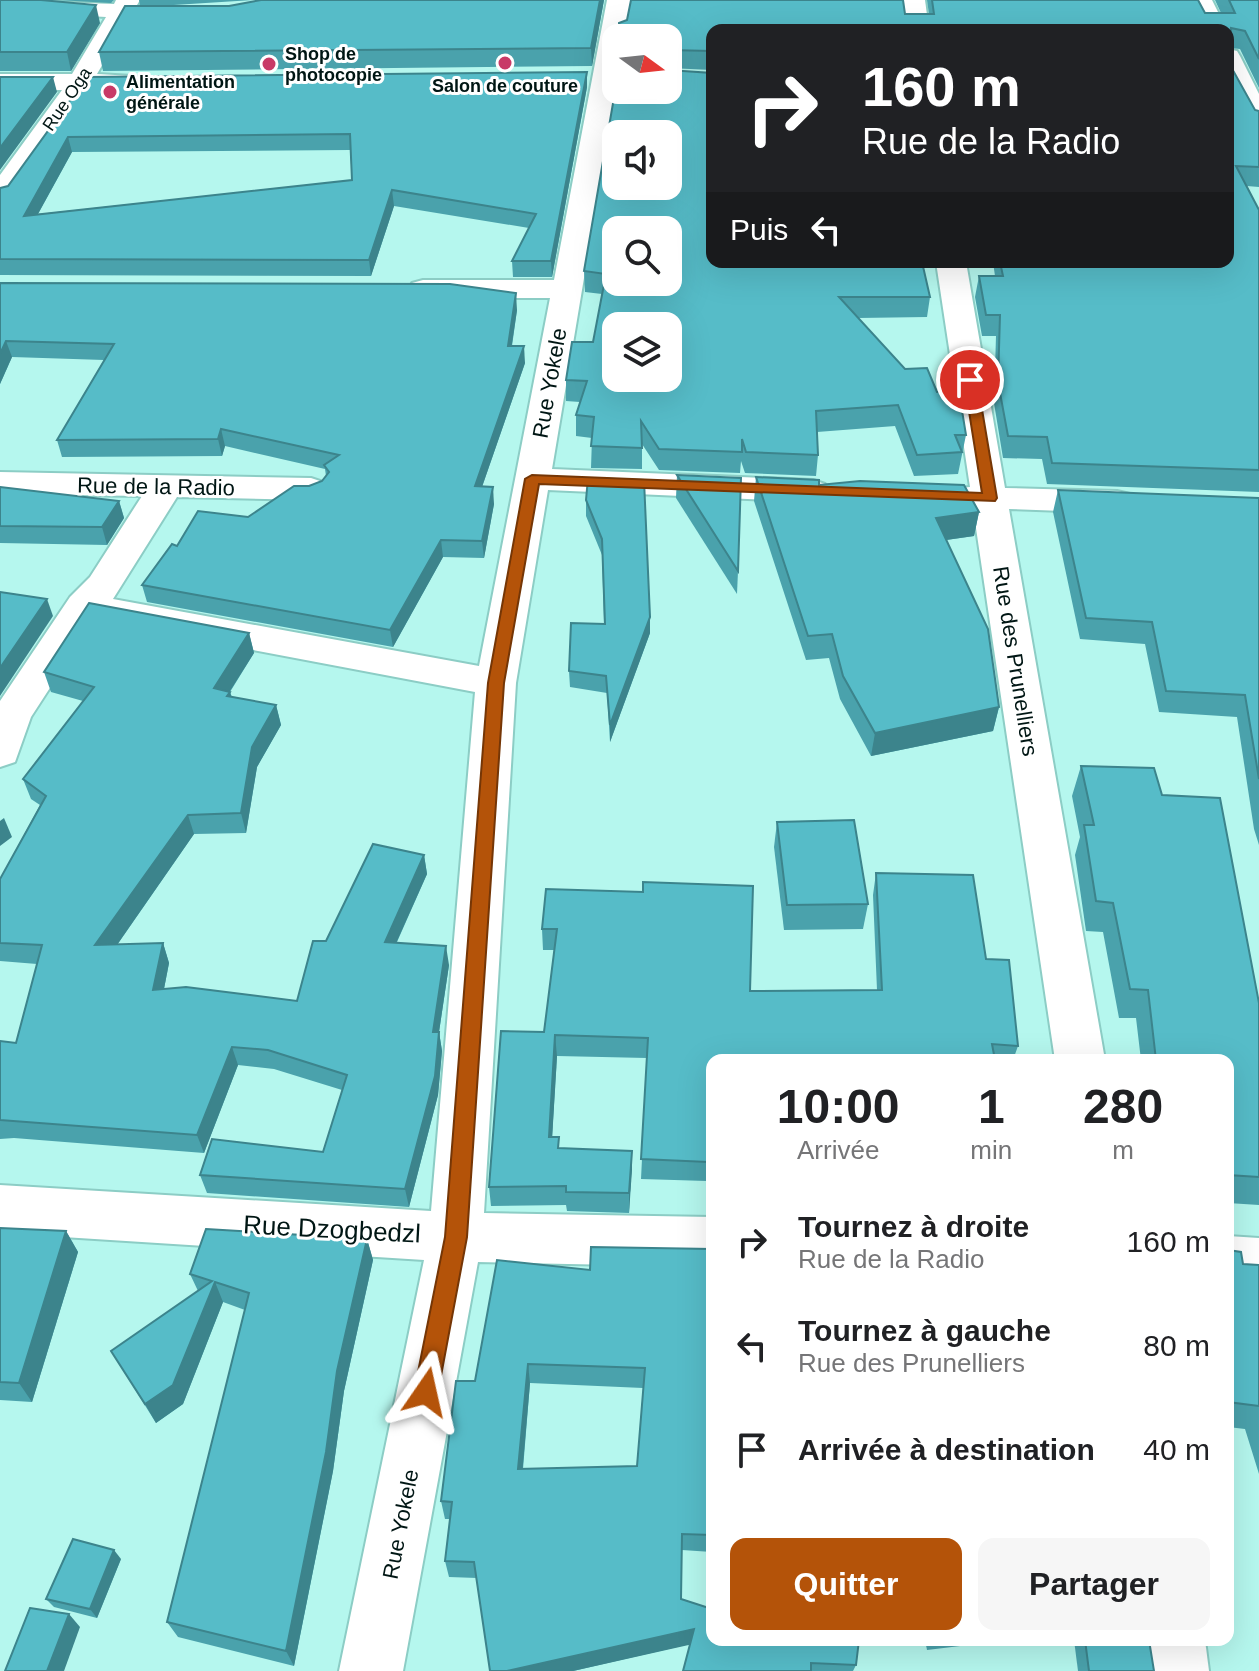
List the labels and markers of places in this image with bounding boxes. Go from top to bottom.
place label: Shop de photocopie [285,44,382,85]
marker: Salon de couture [496,54,514,72]
marker: Shop de photocopie [260,55,278,73]
place label: Alimentation générale [126,72,235,113]
place label: Salon de couture [432,76,578,96]
marker: Alimentation générale [101,83,119,101]
pin [936,346,1004,414]

